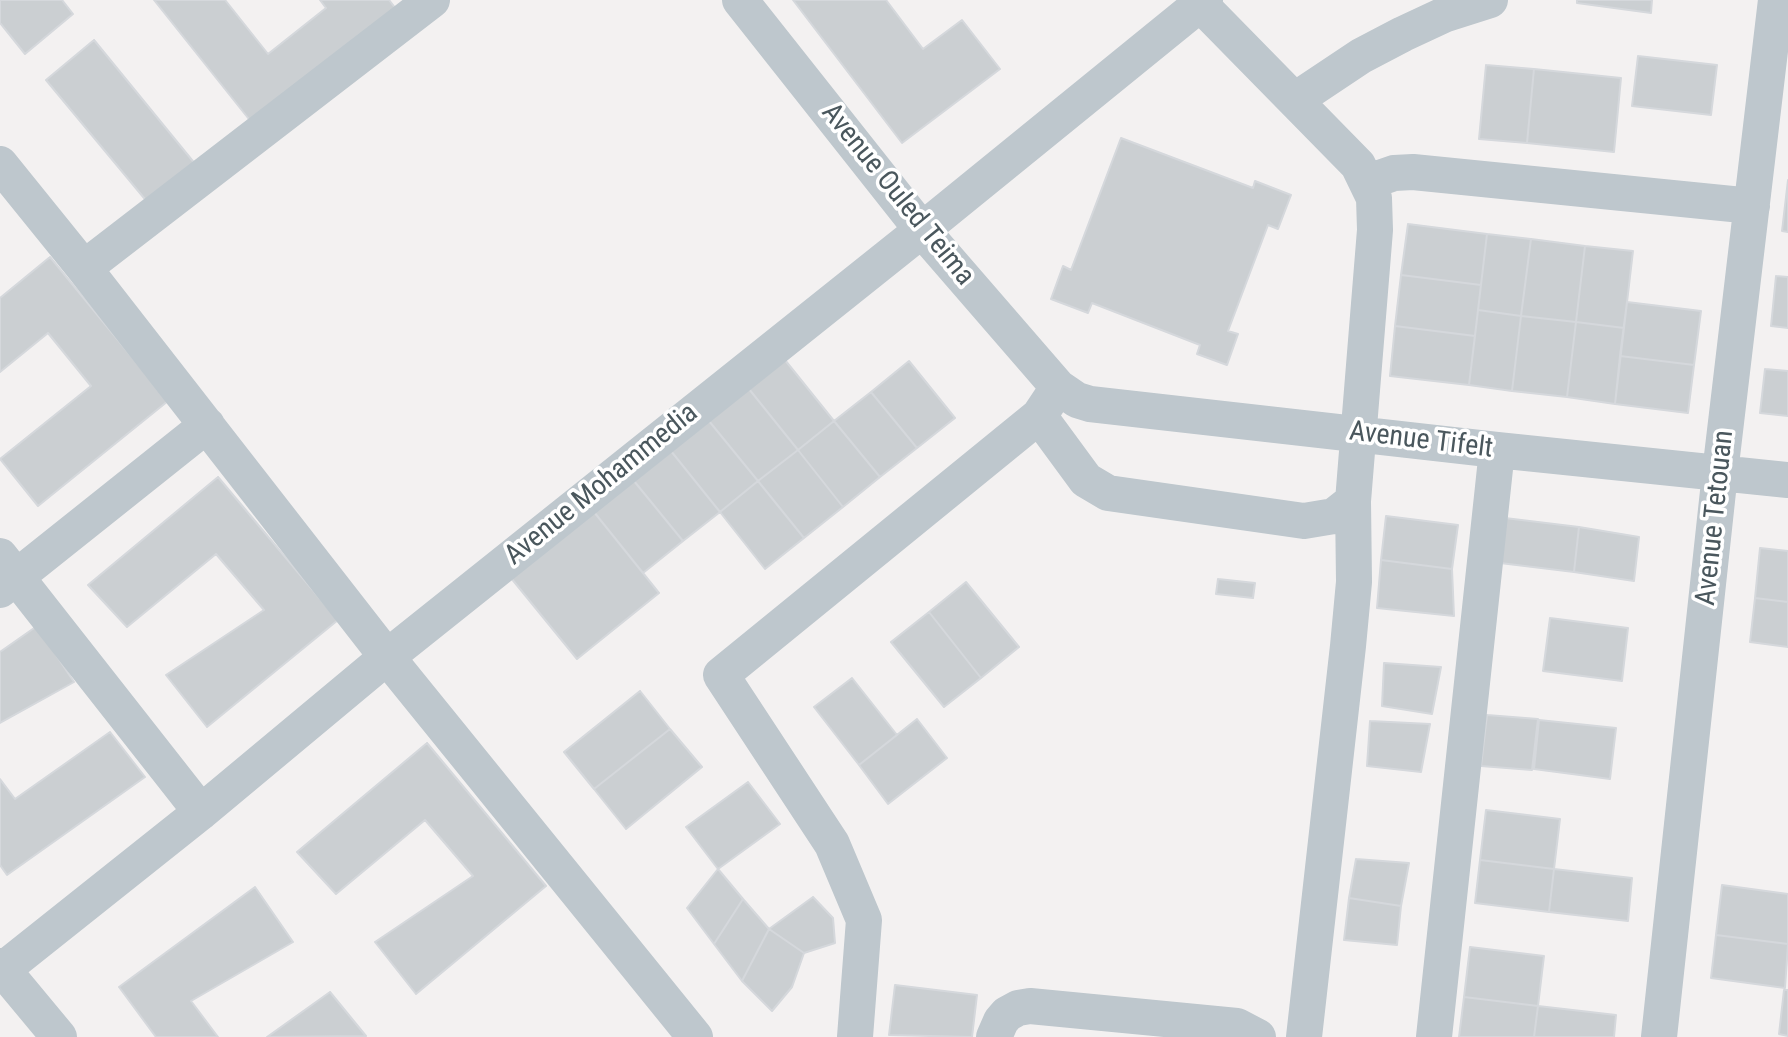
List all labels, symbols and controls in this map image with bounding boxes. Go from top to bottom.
street label: Avenue Ouled Teima [813,97,981,293]
street label: Avenue Mohammedia [499,397,705,573]
street label: Avenue Tifelt [1347,416,1495,466]
street label: Avenue Tetouan [1690,429,1742,607]

